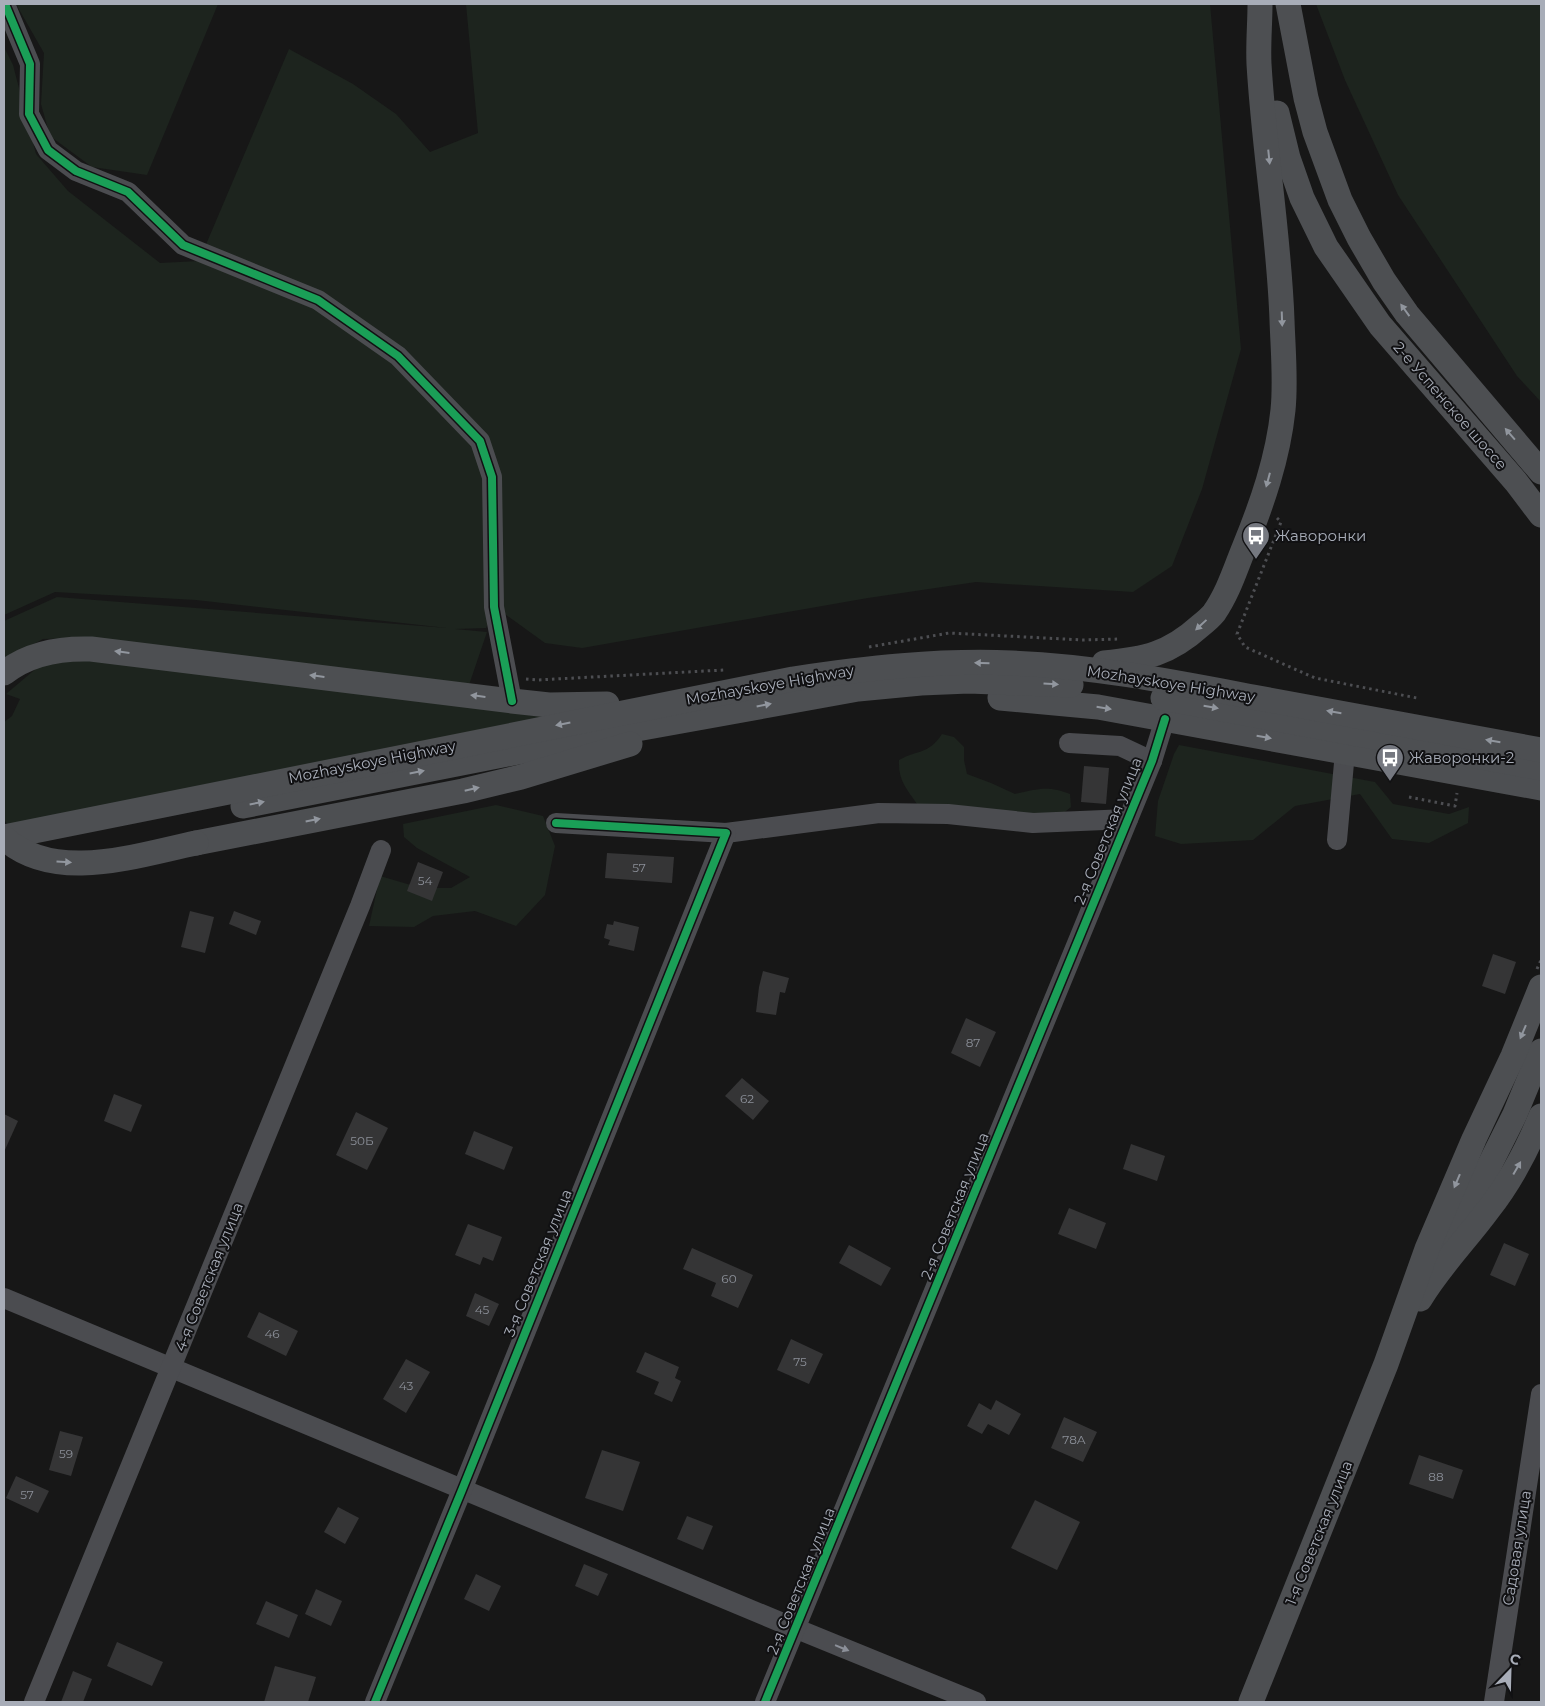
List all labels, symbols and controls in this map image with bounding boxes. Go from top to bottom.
one-way arrow [1265,149,1273,165]
one-way arrow [1400,303,1410,317]
one-way arrow [1278,311,1286,327]
street label: 2-е Успенское шоссе [1389,338,1511,474]
one-way arrow [1504,429,1516,441]
one-way arrow [1264,472,1272,487]
bus stop icon: Жаворонки [1241,521,1271,560]
place label: Жаворонки [1275,526,1366,545]
one-way arrow [1195,619,1207,631]
one-way arrow [114,648,130,656]
one-way arrow [974,658,990,666]
street label: Mozhayskoye Highway [684,660,856,709]
street label: Mozhayskoye Highway [1086,661,1257,706]
one-way arrow [308,672,324,680]
one-way arrow [1043,680,1059,688]
one-way arrow [469,692,485,700]
one-way arrow [757,701,773,709]
one-way arrow [1204,703,1219,711]
one-way arrow [1096,705,1112,713]
one-way arrow [1325,707,1341,715]
one-way arrow [554,721,570,729]
one-way arrow [1256,733,1271,741]
street label: Mozhayskoye Highway [287,736,458,787]
one-way arrow [1486,737,1501,745]
bus stop icon: Жаворонки-2 [1375,743,1405,782]
place label: Жаворонки-2 [1409,748,1514,767]
street label: 2-я Советская улица [1069,754,1146,907]
one-way arrow [409,768,424,776]
one-way arrow [465,785,480,793]
one-way arrow [250,799,265,807]
one-way arrow [305,816,321,824]
one-way arrow [56,859,72,867]
house number: 57 [632,860,646,875]
house number: 54 [418,873,432,888]
one-way arrow [1518,1025,1526,1039]
house number: 87 [966,1035,980,1050]
house number: 62 [740,1091,754,1106]
street label: 2-я Советская улица [916,1129,993,1282]
house number: 50Б [350,1133,374,1148]
one-way arrow [1512,1161,1521,1174]
one-way arrow [1452,1174,1460,1188]
street label: 3-я Советская улица [499,1186,576,1339]
street label: 4-я Советская улица [170,1200,247,1354]
house number: 60 [721,1271,737,1286]
house number: 45 [475,1302,490,1317]
house number: 46 [264,1326,280,1341]
house number: 75 [793,1354,807,1369]
house number: 43 [399,1378,413,1393]
house number: 78А [1062,1432,1086,1447]
house number: 59 [59,1446,73,1461]
street label: 1-я Советская улица [1281,1458,1356,1608]
house number: 88 [1428,1469,1444,1484]
house number: 57 [20,1487,34,1502]
street label: Садовая улица [1498,1489,1535,1607]
street label: 2-я Советская улица [762,1504,839,1657]
one-way arrow [835,1644,849,1652]
north arrow [1485,1646,1535,1696]
text: С [1507,1649,1523,1669]

